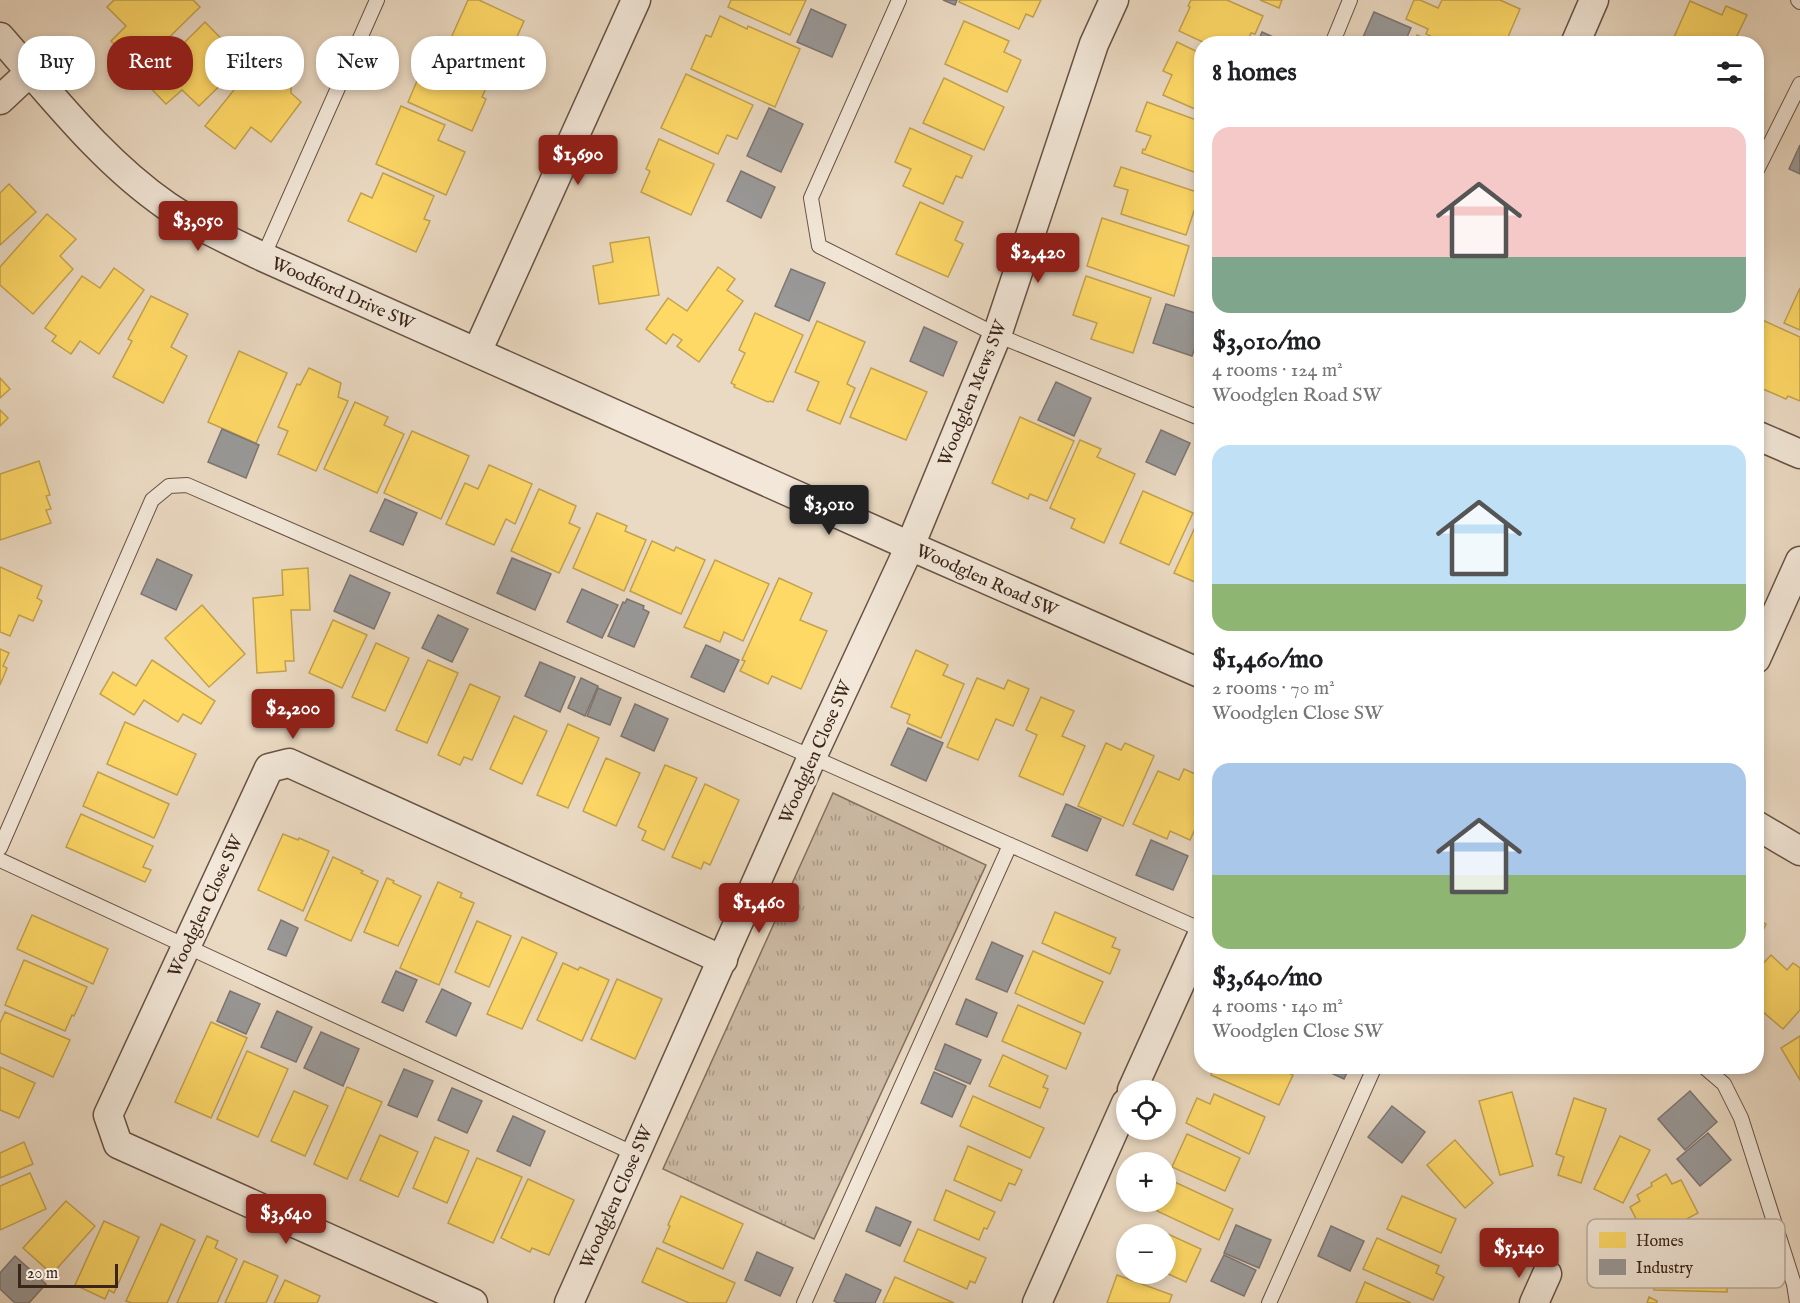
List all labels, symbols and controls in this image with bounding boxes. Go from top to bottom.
chip: Buy [18,36,95,90]
chip: Rent [107,36,193,90]
chip: Filters [205,36,304,90]
chip: New [316,36,399,90]
chip: Apartment [411,36,546,90]
text: 8 homes [1212,56,1297,89]
icon: filters [1713,56,1746,89]
pin: $1,690 [529,135,627,186]
text: $1,690 [553,142,603,167]
icon: home [1425,166,1533,274]
pin: $3,050 [149,201,247,252]
text: $3,050 [173,208,223,233]
pin: $2,420 [989,233,1087,284]
text: $2,420 [1010,240,1066,265]
street label: Woodford Drive SW [268,253,418,336]
street label: Woodglen Mews SW [934,317,1013,470]
text: $3,010/mo [1212,325,1321,358]
text: 4 rooms · 124 m² [1212,358,1343,383]
text: Woodglen Road SW [1212,383,1382,408]
icon: home [1425,484,1533,592]
pin: $3,010 [780,485,878,536]
text: $3,010 [804,492,854,517]
street label: Woodglen Road SW [912,540,1062,623]
text: $1,460/mo [1212,643,1323,676]
text: 2 rooms · 70 m² [1212,676,1335,701]
street label: Woodglen Close SW [775,677,859,828]
pin: $2,200 [244,689,342,740]
text: $2,200 [266,696,320,721]
text: Woodglen Close SW [1212,701,1383,726]
icon: home [1425,802,1533,910]
street label: Woodglen Close SW [163,831,250,981]
pin: $1,460 [710,883,808,934]
text: $1,460 [733,890,785,915]
text: $3,640/mo [1212,961,1322,994]
text: 4 rooms · 140 m² [1212,994,1343,1019]
text: Woodglen Close SW [1212,1019,1383,1044]
map controls [1116,1080,1176,1284]
button: locate [1116,1080,1176,1140]
street label: Woodglen Close SW [576,1122,660,1273]
button: + [1116,1152,1176,1212]
pin: $3,640 [237,1194,335,1245]
text: $3,640 [260,1201,312,1226]
legend [1587,1219,1785,1288]
button: − [1116,1224,1176,1284]
pin: $5,140 [1470,1228,1568,1279]
text: Homes [1636,1232,1684,1252]
text: $5,140 [1494,1235,1544,1260]
text: Industry [1636,1259,1693,1279]
scale bar [18,1261,118,1288]
text: 20 m [27,1264,58,1284]

